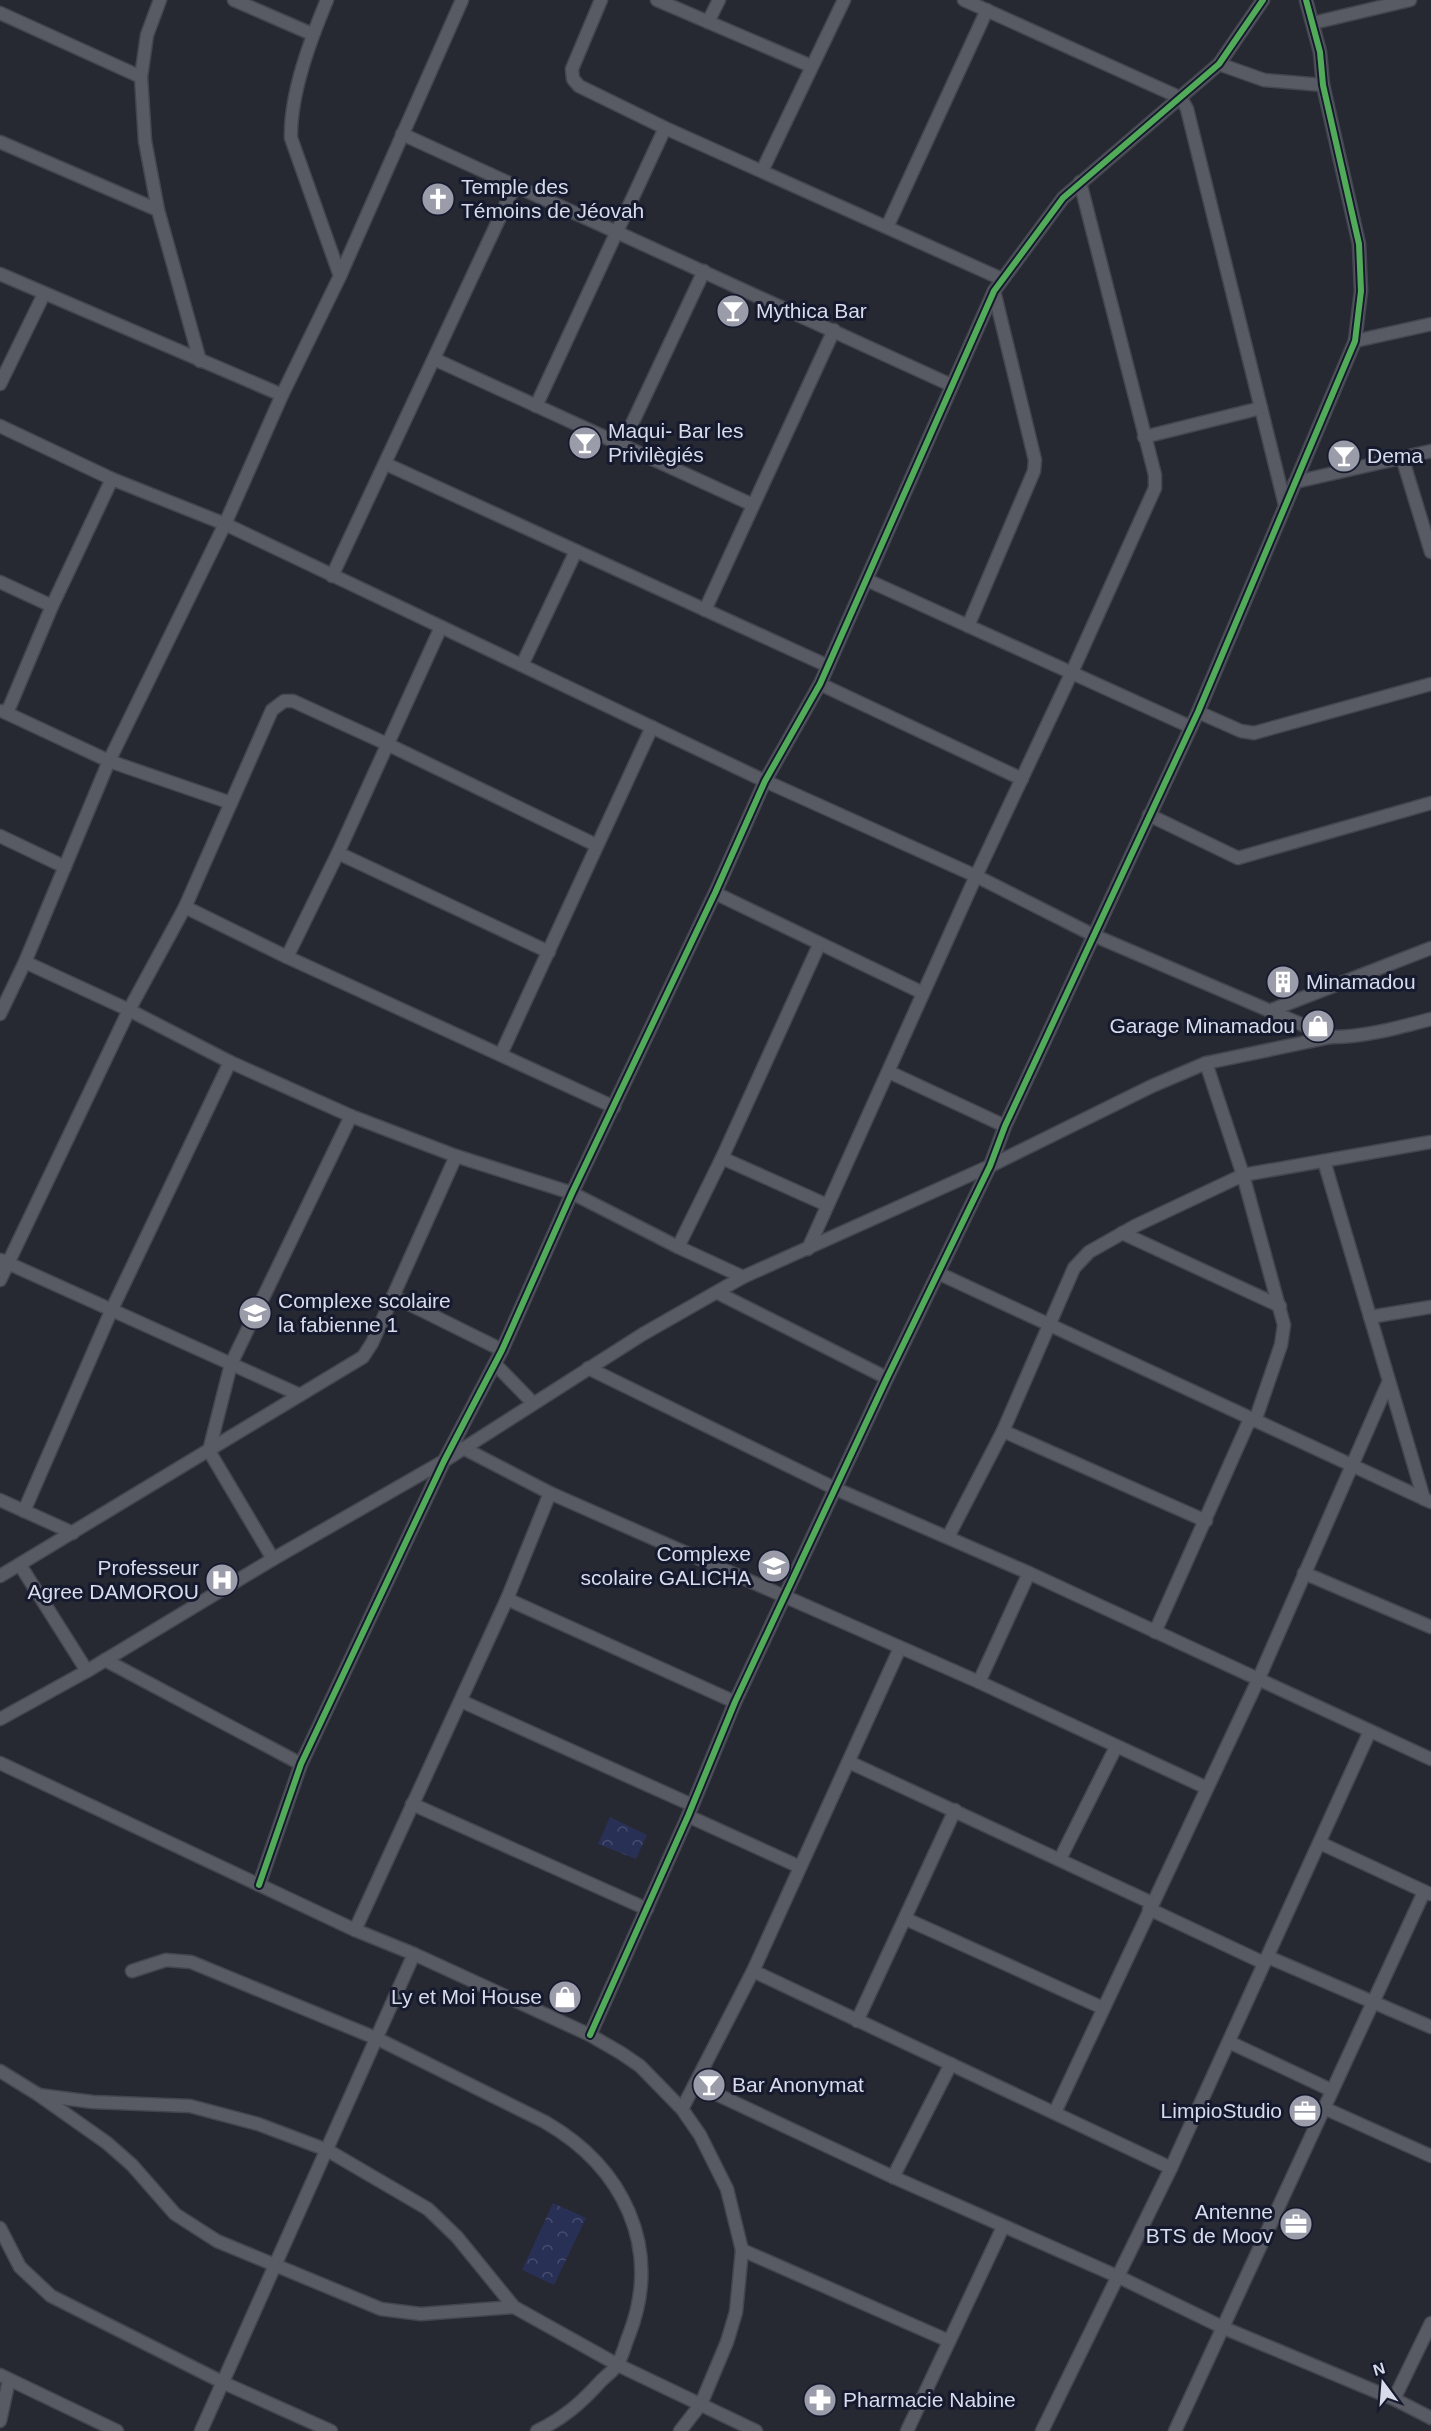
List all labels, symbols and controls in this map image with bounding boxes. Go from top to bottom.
place label: Temple des Témoins de Jéovah [461,175,644,222]
church icon: Temple des Témoins de Jéovah [420,181,456,217]
bar icon: Mythica Bar [715,293,751,329]
place label: Mythica Bar [756,299,867,322]
place label: Maqui- Bar les Privilègiés [608,419,743,466]
bar icon: Maqui- Bar les Privilègiés [567,425,603,461]
bar icon: Dema [1326,438,1362,474]
place label: Dema [1367,444,1423,467]
building icon: Minamadou [1265,964,1301,1000]
place label: Minamadou [1306,970,1416,993]
shop icon: Garage Minamadou [1300,1008,1336,1044]
place label: Garage Minamadou [1109,1014,1295,1037]
place label: Complexe scolaire la fabienne 1 [278,1289,451,1336]
school or university icon: Complexe scolaire la fabienne 1 [237,1295,273,1331]
place label: Complexe scolaire GALICHA [581,1542,751,1589]
school or university icon: Complexe scolaire GALICHA [756,1548,792,1584]
place label: Professeur Agree DAMOROU [27,1556,199,1603]
hospital icon: Professeur Agree DAMOROU [204,1562,240,1598]
shop icon: Ly et Moi House [547,1979,583,2015]
place label: Ly et Moi House [391,1985,542,2008]
bar icon: Bar Anonymat [691,2067,727,2103]
place label: Bar Anonymat [732,2073,864,2096]
office icon: LimpioStudio [1287,2093,1323,2129]
place label: LimpioStudio [1161,2099,1282,2122]
place label: Antenne BTS de Moov [1146,2200,1273,2247]
office icon: Antenne BTS de Moov [1278,2206,1314,2242]
north arrow [1353,2353,1413,2413]
text: N [1371,2359,1387,2379]
pharmacy icon: Pharmacie Nabine [802,2382,838,2418]
place label: Pharmacie Nabine [843,2388,1016,2411]

